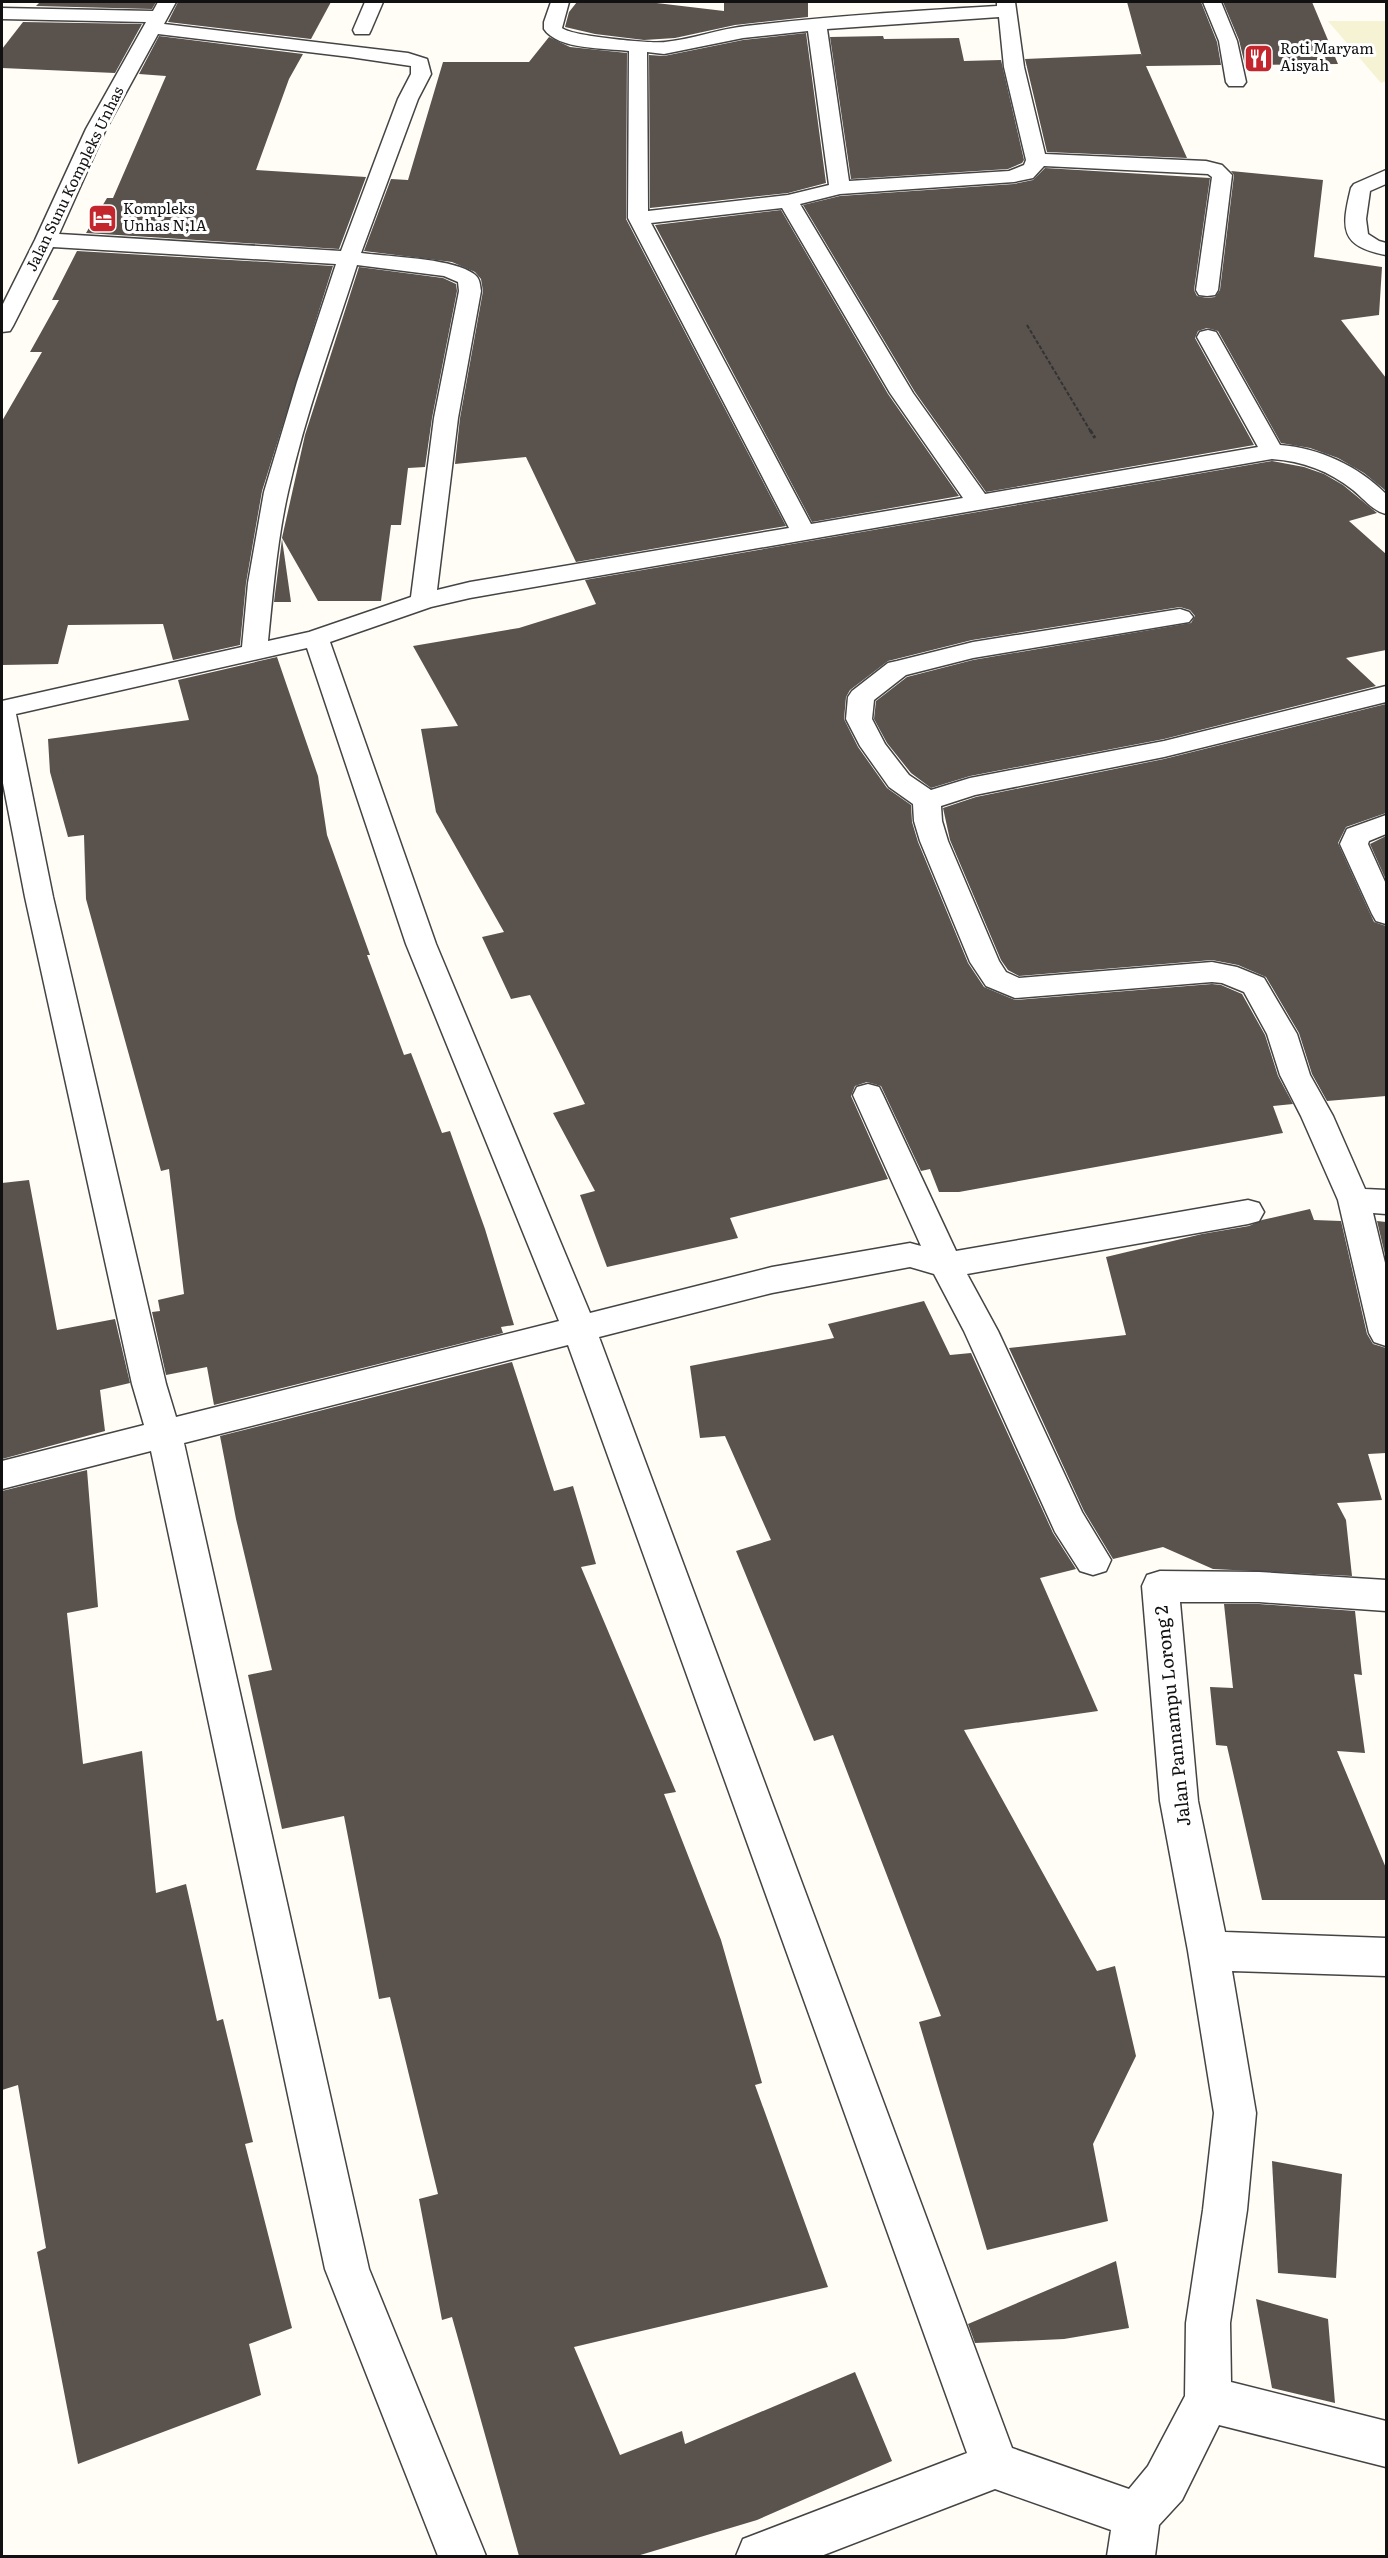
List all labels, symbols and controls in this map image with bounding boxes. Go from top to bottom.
place label: Roti Maryam Aisyah [1280,36,1374,76]
restaurant icon: Roti Maryam Aisyah [1243,42,1275,74]
street label: Jalan Sunu Kompleks Unhas [19,82,129,275]
place label: Kompleks Unhas N,1A [123,196,207,236]
hotel icon: Kompleks Unhas N,1A [86,202,118,234]
street label: Jalan Pannampu Lorong 2 [1146,1604,1197,1828]

